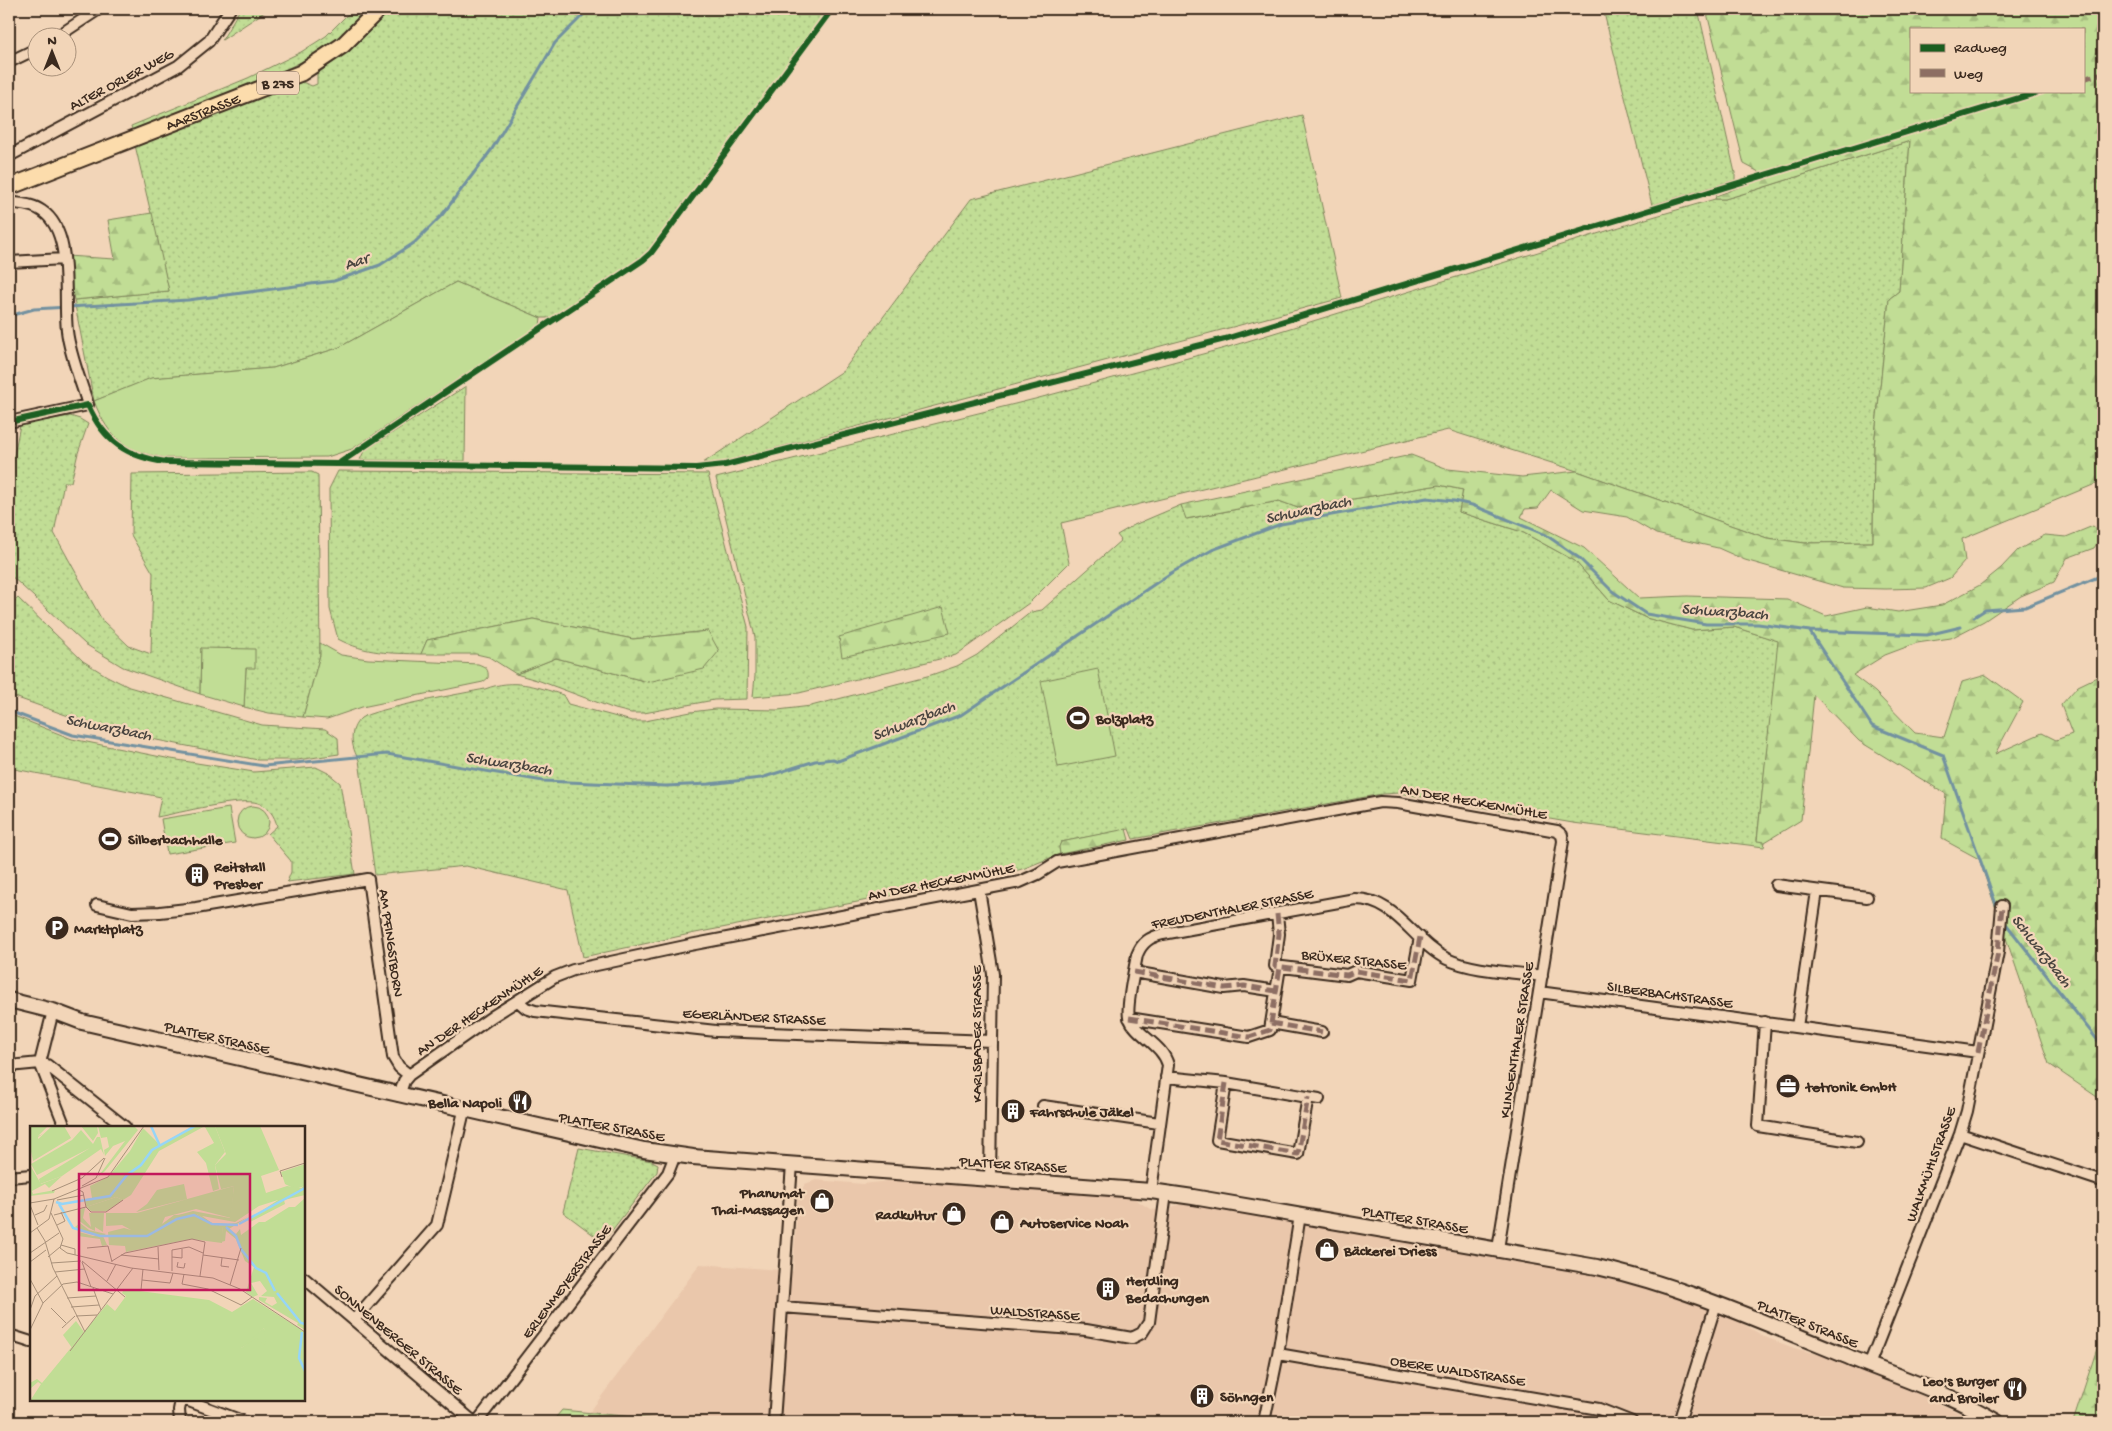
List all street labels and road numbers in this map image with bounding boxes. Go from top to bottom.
street label: ALTER ORLER WEG [67,45,178,116]
road number: B 275 [257,72,299,95]
street label: AARSTRASSE [164,90,244,136]
street label: AN DER HECKENMÜHLE [1399,781,1549,825]
street label: AN DER HECKENMÜHLE [867,860,1017,906]
street label: FREUDENTHALER STRASSE [1149,885,1316,935]
street label: AM PFINGSTBORN [374,888,407,999]
street label: BRÜXER STRASSE [1299,946,1408,976]
street label: KLINGENTHALER STRASSE [1497,960,1539,1120]
street label: AN DER HECKENMÜHLE [413,962,547,1061]
street label: KARLSBADER STRASSE [969,965,987,1103]
street label: SILBERBACHSTRASSE [1606,978,1734,1014]
street label: EGERLÄNDER STRASSE [682,1005,827,1031]
street label: PLATTER STRASSE [161,1018,272,1060]
street label: WALKMÜHLSTRASSE [1903,1104,1961,1225]
street label: PLATTER STRASSE [556,1109,667,1147]
street label: PLATTER STRASSE [958,1153,1068,1179]
street label: PLATTER STRASSE [1359,1203,1470,1239]
street label: ERLENMEYERSTRASSE [519,1221,617,1343]
street label: SONNENBERGER STRASSE [330,1281,466,1400]
street label: PLATTER STRASSE [1753,1296,1861,1354]
street label: WALDSTRASSE [990,1302,1081,1326]
street label: OBERE WALDSTRASSE [1389,1352,1527,1392]

